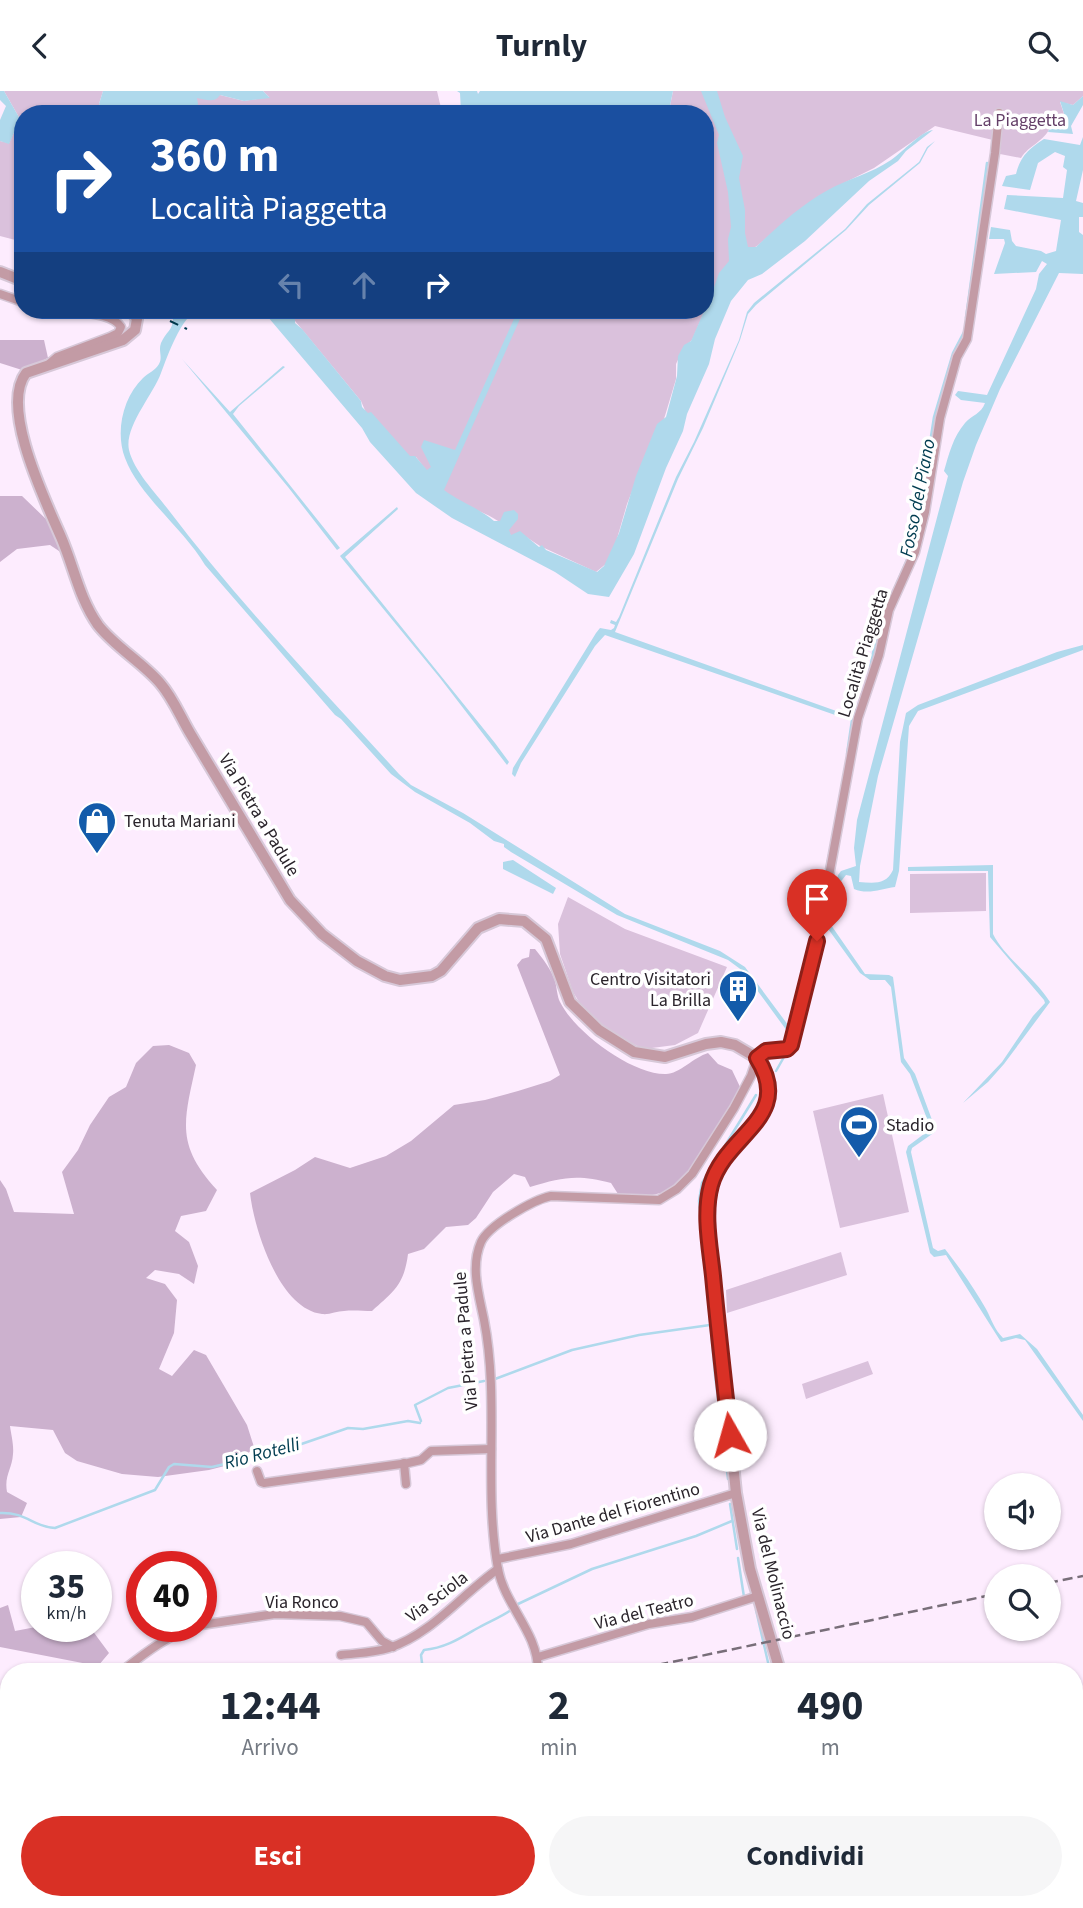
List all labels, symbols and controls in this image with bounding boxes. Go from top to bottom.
text: Turnly [496,23,587,69]
icon: back [21,27,59,65]
icon: search [1024,27,1062,65]
park label: La Piaggetta [974,108,1066,133]
text: 360 m [150,121,279,191]
icon: right [35,133,126,224]
text: Località Piaggetta [150,186,388,232]
icon: left [272,266,310,304]
icon: ahead [345,266,383,304]
icon: right [418,266,456,304]
water label: Fosso del Piano [893,436,943,560]
street label: Località Piaggetta [832,585,894,721]
street label: Via Pietra a Padule [213,749,305,881]
shop icon: Tenuta Mariani [76,800,118,855]
place label: Tenuta Mariani [124,809,236,834]
pin [787,869,847,941]
icon: arrive [798,880,836,918]
place label: Centro Visitatori La Brilla [590,967,711,1013]
building icon: Centro Visitatori La Brilla [717,968,759,1023]
sports icon: Stadio [838,1104,880,1159]
place label: Stadio [886,1113,934,1138]
street label: Via Pietra a Padule [447,1271,485,1411]
position arrow [693,1398,767,1472]
water label: Rio Rotelli [221,1431,304,1477]
map controls [984,1473,1061,1641]
button: sound [984,1473,1061,1550]
street label: Via Dante del Fiorentino [523,1476,703,1550]
street label: Via del Molinaccio [745,1506,801,1642]
speed limit sign: 40 [126,1551,217,1642]
text: 35 [48,1562,85,1612]
button: search [984,1564,1061,1641]
street label: Via Sciola [401,1565,473,1629]
street label: Via del Teatro [592,1588,696,1636]
street label: Via Ronco [265,1590,339,1615]
text: km/h [47,1601,86,1626]
text: 12:44 [219,1676,321,1736]
text: 2 [548,1676,570,1736]
text: 490 [797,1676,864,1736]
text: Arrivo [241,1731,299,1764]
text: min [540,1731,578,1764]
text: m [821,1731,840,1764]
button: Esci [21,1816,535,1896]
button: Condividi [549,1816,1062,1896]

